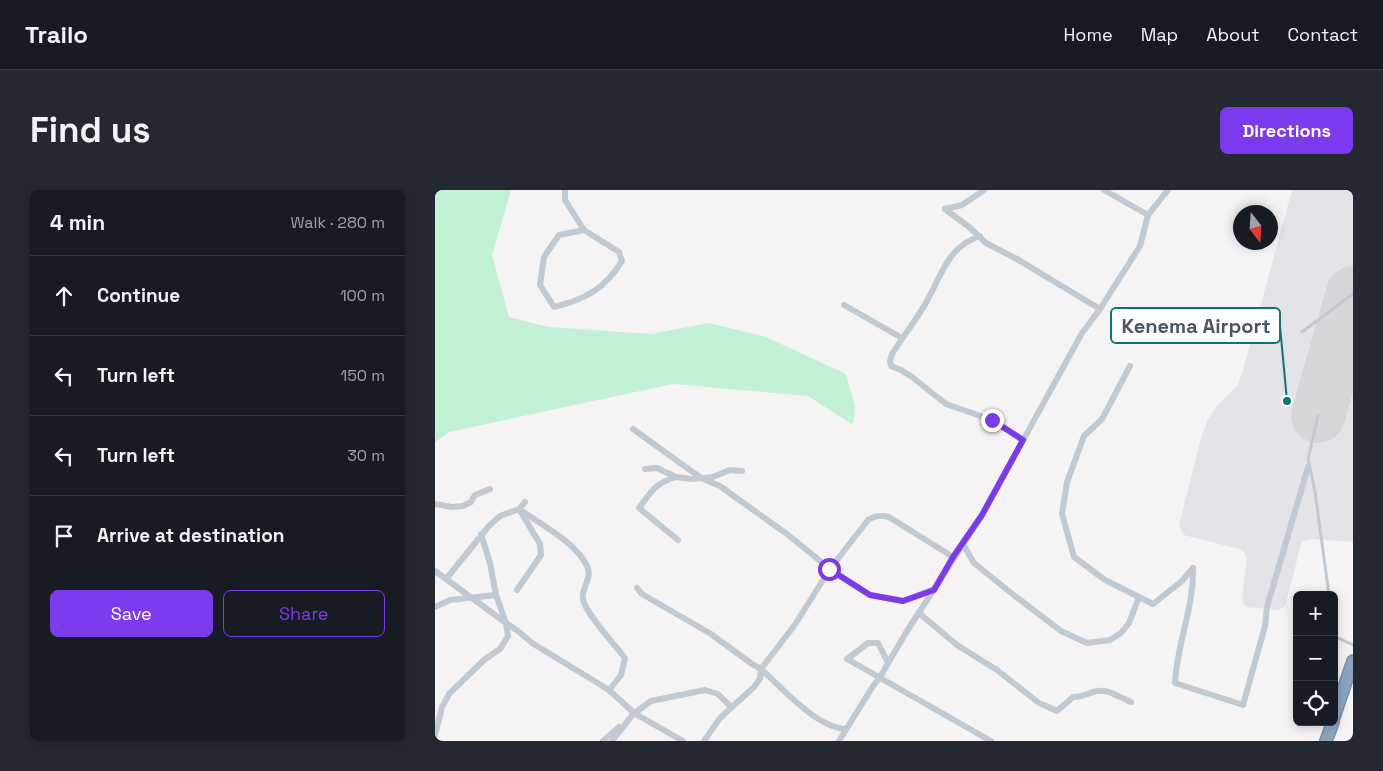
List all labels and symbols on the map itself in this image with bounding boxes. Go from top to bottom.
north arrow [1233,205,1278,250]
callout: Kenema Airport [1111,308,1280,343]
text: Kenema Airport [1121,313,1271,339]
route end [981,409,1004,432]
route start [818,558,841,581]

